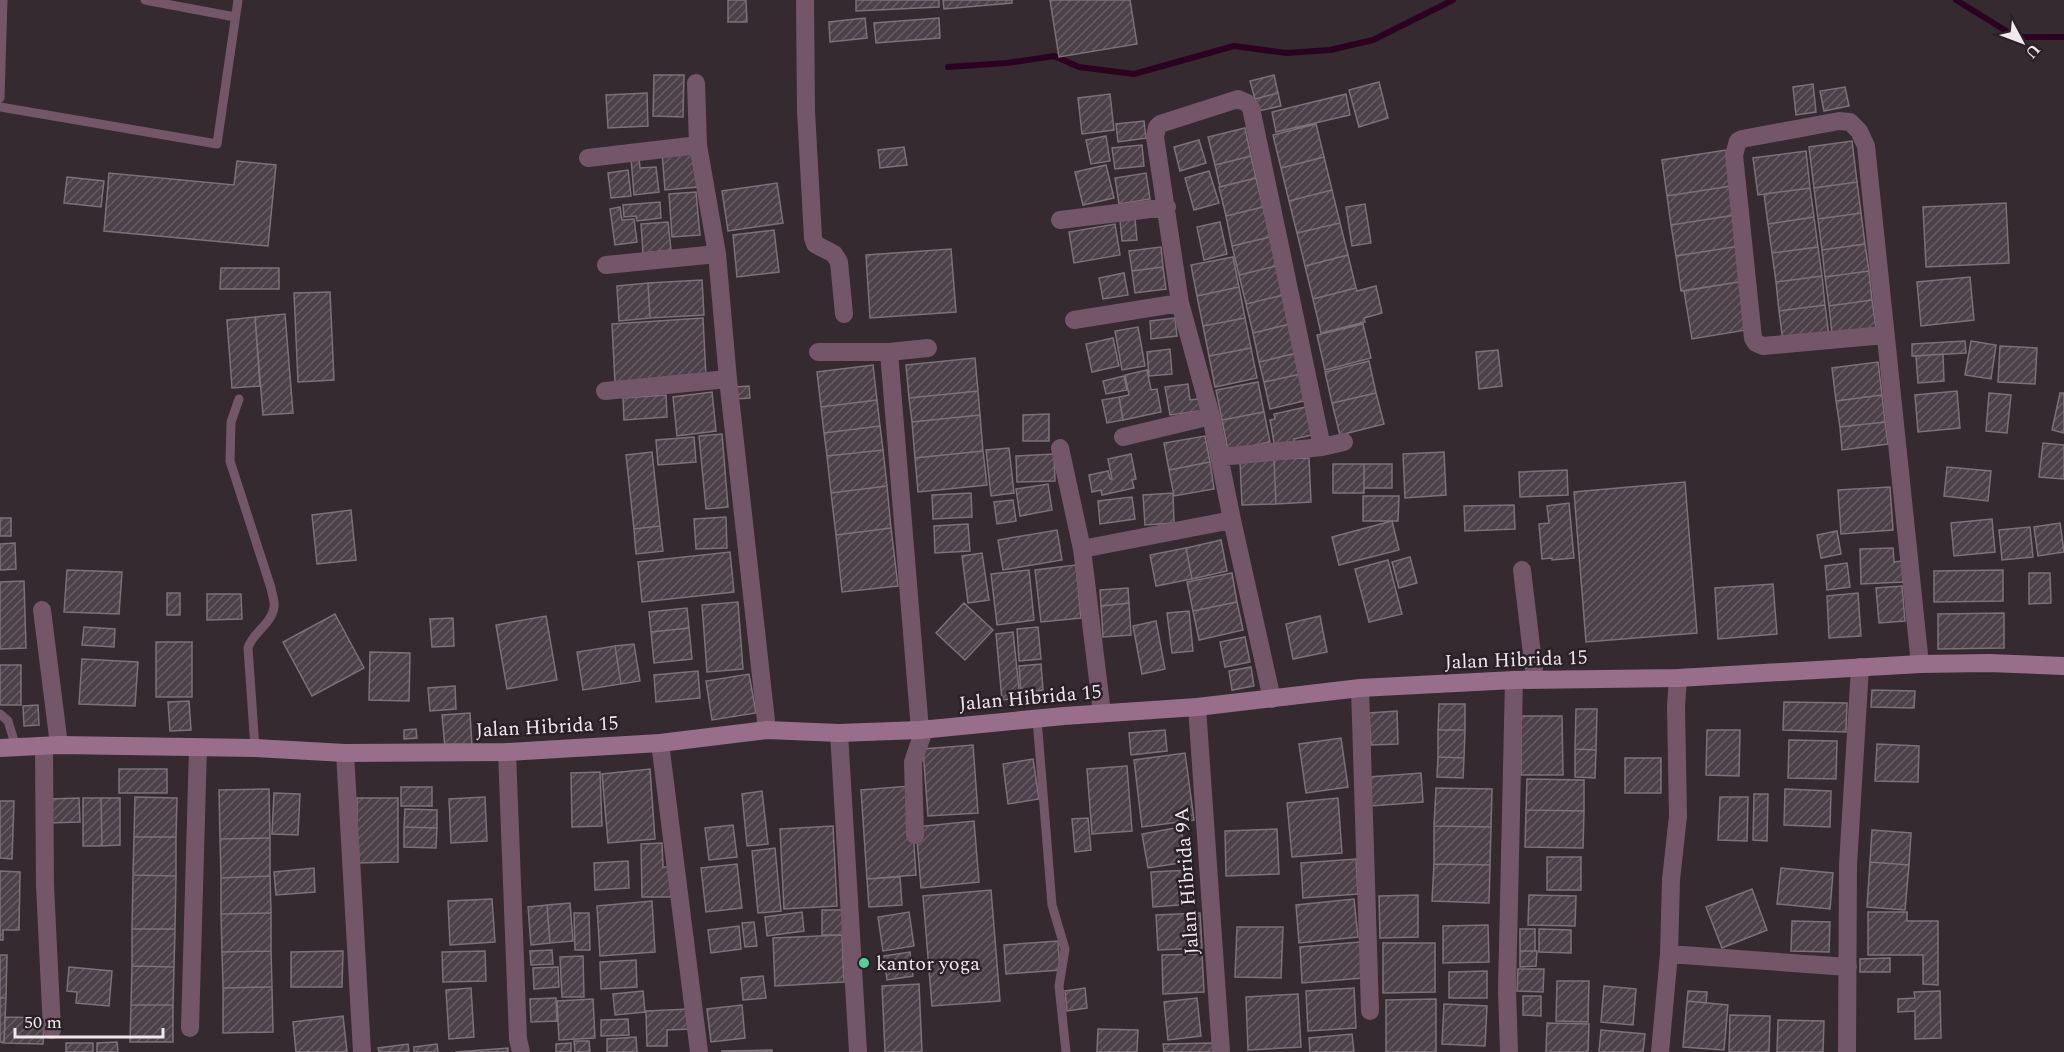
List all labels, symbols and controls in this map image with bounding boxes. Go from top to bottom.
north arrow [1992,12,2052,72]
text: U [2019,38,2046,64]
street label: Jalan Hibrida 15 [1444,643,1588,677]
street label: Jalan Hibrida 15 [958,677,1103,719]
street label: Jalan Hibrida 15 [475,708,619,746]
street label: Jalan Hibrida 9A [1167,806,1207,956]
place label: kantor yoga [876,949,980,979]
marker: kantor yoga [857,956,871,970]
scale bar [15,1001,164,1039]
text: 50 m [24,1009,62,1036]

